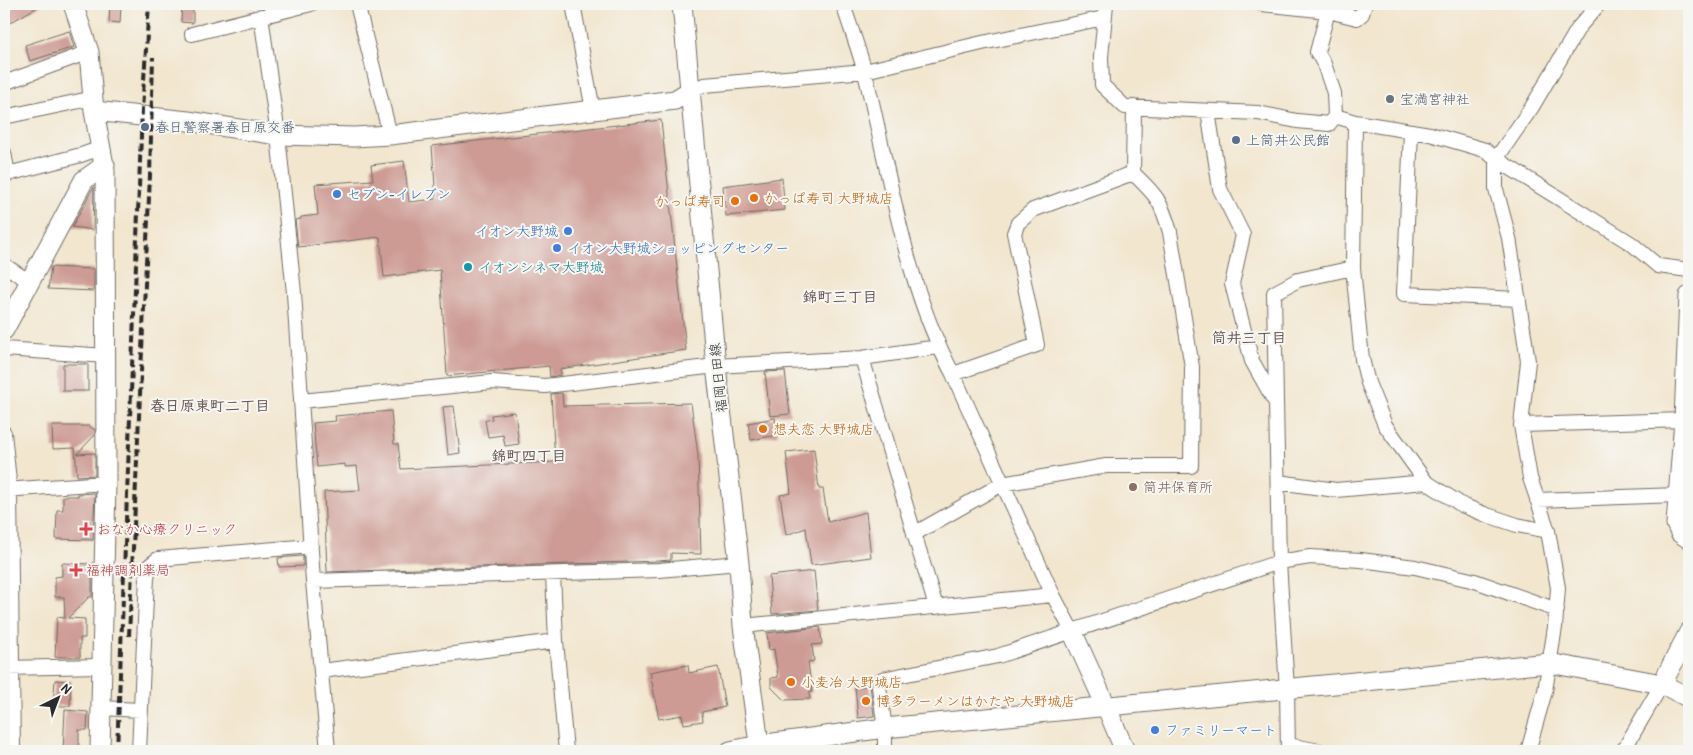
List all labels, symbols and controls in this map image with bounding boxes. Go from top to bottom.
place label: 宝満宮神社 [1400,89,1470,108]
marker: 宝満宮神社 [1384,93,1396,105]
place label: 春日警察署春日原交番 [155,117,295,136]
marker: 春日警察署春日原交番 [139,121,151,133]
place label: 上筒井公民館 [1246,130,1330,149]
marker: 上筒井公民館 [1230,134,1242,146]
place label: セブン-イレブン [347,184,451,203]
marker: セブン-イレブン [331,188,343,200]
place label: かっぱ寿司 大野城店 [764,188,893,207]
place label: かっぱ寿司 [655,191,725,210]
marker: かっぱ寿司 大野城店 [748,192,760,204]
marker: かっぱ寿司 [729,195,741,207]
place label: イオン大野城 [475,221,558,240]
marker: イオン大野城 [562,225,574,237]
place label: イオン大野城ショッピングセンター [567,238,789,257]
marker: イオン大野城ショッピングセンター [551,242,563,254]
place label: イオンシネマ大野城 [478,257,603,276]
marker: イオンシネマ大野城 [462,261,474,273]
district label: 錦町三丁目 [802,286,878,307]
district label: 筒井三丁目 [1211,327,1287,348]
street label: 福岡日田線 [704,342,731,414]
district label: 春日原東町二丁目 [150,395,270,416]
place label: 想夫恋 大野城店 [773,419,874,438]
marker: 想夫恋 大野城店 [757,423,769,435]
district label: 錦町四丁目 [491,445,567,466]
place label: 筒井保育所 [1143,477,1213,496]
marker: 筒井保育所 [1127,481,1139,493]
place label: おなか心療クリニック [97,519,237,538]
marker: おなか心療クリニック [79,522,93,536]
place label: 福神調剤薬局 [86,560,170,579]
marker: 福神調剤薬局 [70,564,82,576]
north arrow [32,672,82,722]
place label: 小麦冶 大野城店 [801,672,902,691]
marker: 小麦冶 大野城店 [785,676,797,688]
text: N [58,678,77,698]
place label: 博多ラーメンはかたや 大野城店 [876,691,1075,710]
marker: 博多ラーメンはかたや 大野城店 [860,695,872,707]
place label: ファミリーマート [1165,720,1277,739]
marker: ファミリーマート [1149,724,1161,736]

